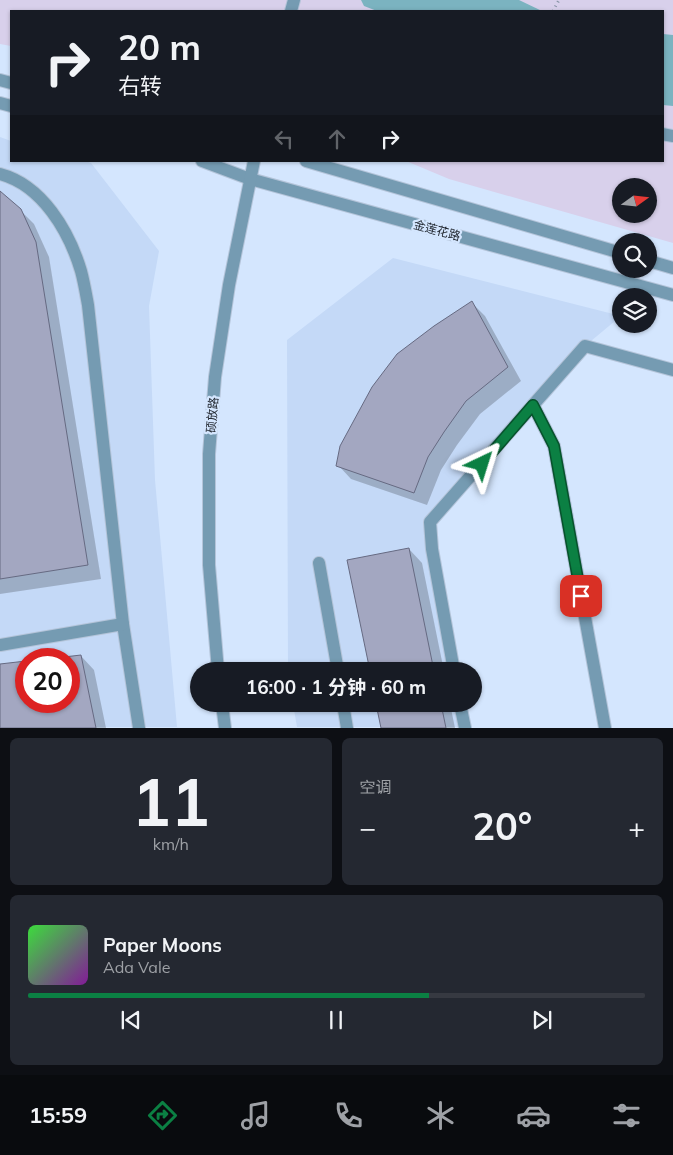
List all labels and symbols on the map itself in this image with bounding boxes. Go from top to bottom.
north arrow [612,178,658,222]
street label: 金莲花路 [412,217,462,243]
street label: 硕放路 [203,396,221,434]
position arrow [455,437,507,489]
pin [560,575,602,617]
speed limit sign: 20 [15,648,80,713]

